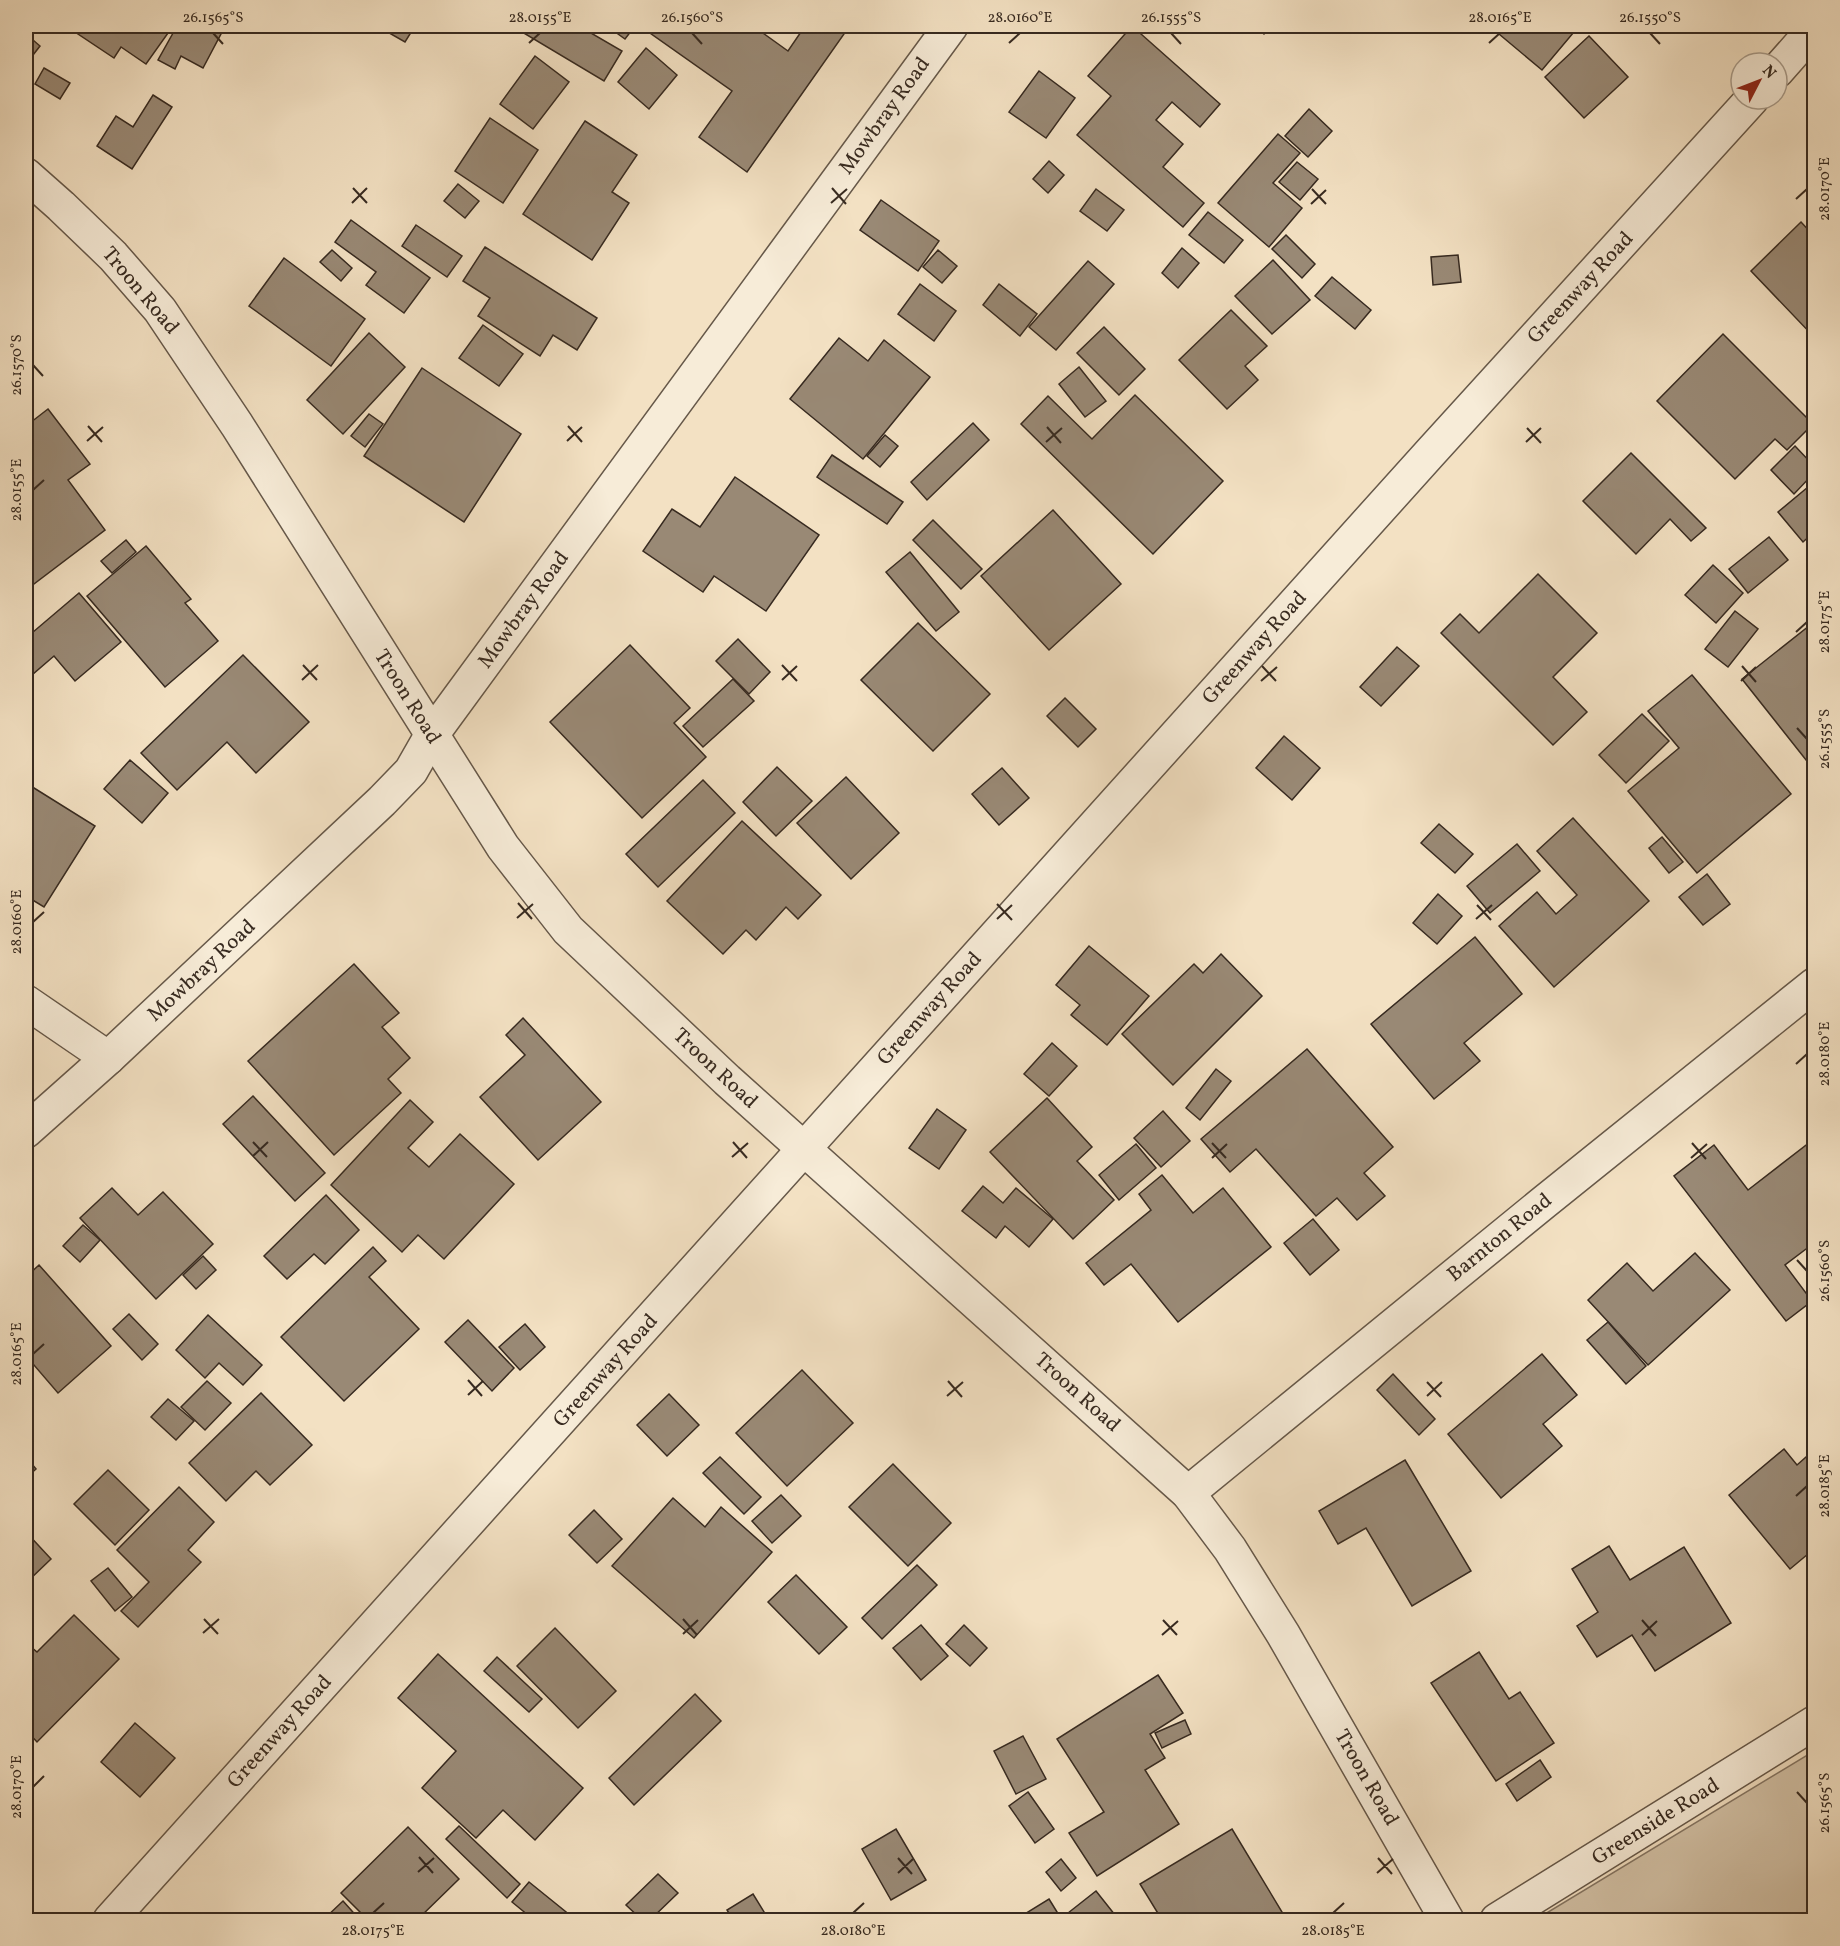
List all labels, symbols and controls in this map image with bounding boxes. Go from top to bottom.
text: 26.1565°S [182,8,244,29]
text: 28.0155°E [508,8,572,29]
text: 26.1560°S [661,8,723,29]
text: 28.0160°E [988,8,1052,29]
text: 26.1555°S [1141,8,1201,29]
text: 28.0165°E [1468,8,1532,29]
text: 26.1550°S [1619,8,1681,29]
street label: Mowbray Road [832,51,938,181]
north arrow [1729,51,1789,111]
text: N [1757,61,1781,84]
text: 28.0170°E [1815,157,1836,221]
street label: Greenway Road [1521,225,1641,351]
street label: Troon Road [95,241,185,341]
text: 26.1570°S [7,334,28,396]
text: 28.0155°E [7,458,28,522]
street label: Mowbray Road [471,545,577,675]
street label: Greenway Road [1196,585,1314,711]
text: 28.0175°E [1815,590,1836,654]
street label: Troon Road [366,644,448,750]
text: 26.1555°S [1815,709,1836,769]
text: 28.0160°E [7,890,28,954]
street label: Mowbray Road [141,913,263,1029]
street label: Greenway Road [871,946,989,1072]
text: 28.0180°E [1815,1021,1836,1087]
street label: Troon Road [666,1022,764,1116]
street label: Barnton Road [1441,1187,1559,1289]
text: 26.1560°S [1815,1240,1836,1302]
street label: Greenway Road [547,1308,665,1434]
text: 28.0165°E [7,1322,28,1386]
street label: Troon Road [1028,1347,1126,1439]
text: 28.0185°E [1815,1454,1836,1518]
street label: Greenway Road [221,1669,339,1795]
street label: Troon Road [1327,1725,1405,1831]
text: 28.0170°E [7,1755,28,1819]
street label: Greenside Road [1587,1771,1725,1873]
text: 26.1565°S [1815,1772,1836,1834]
text: 28.0175°E [341,1921,405,1942]
text: 28.0180°E [820,1921,886,1942]
text: 28.0185°E [1301,1921,1365,1942]

